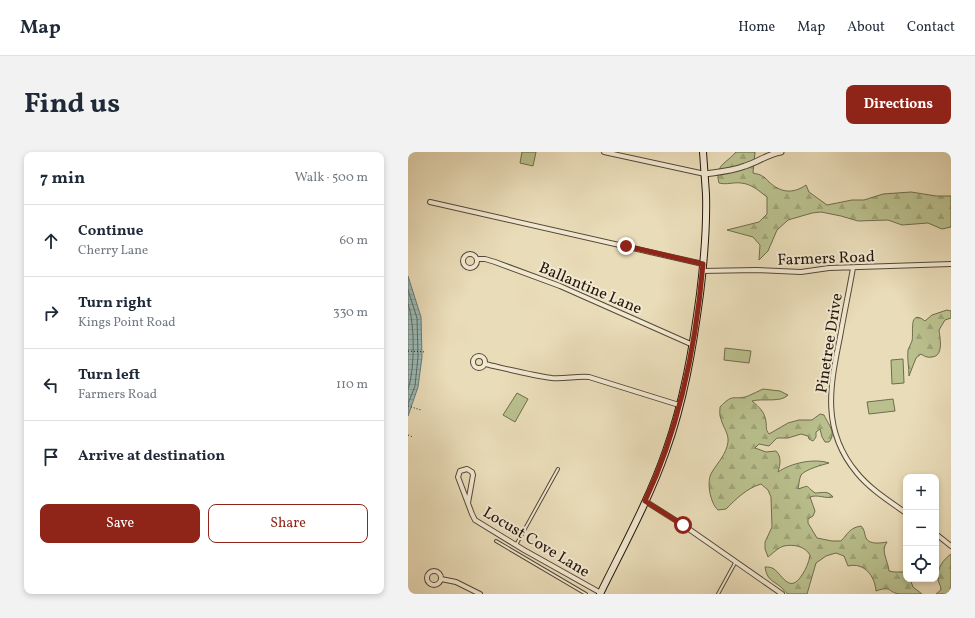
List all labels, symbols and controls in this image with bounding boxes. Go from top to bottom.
text: Map [20,15,61,41]
text: Home [738,18,775,37]
text: Map [797,18,825,37]
text: About [847,18,885,37]
text: Contact [907,18,955,37]
text: Find us [24,85,120,124]
button: Directions [846,85,951,124]
text: 7 min [40,167,85,190]
text: Walk · 500 m [295,169,368,187]
text: Continue [78,221,143,242]
icon: ahead [40,230,62,252]
text: 60 m [340,232,368,250]
route end [617,237,635,255]
text: Cherry Lane [78,242,148,260]
street label: Farmers Road [777,246,875,272]
street label: Ballantine Lane [535,257,645,320]
street label: Pinetree Drive [811,292,849,395]
text: Turn right [78,293,152,314]
icon: right [40,302,62,324]
text: 330 m [333,304,368,322]
text: Kings Point Road [78,314,176,332]
text: Turn left [78,365,140,386]
icon: left [40,374,62,396]
text: 110 m [336,376,368,394]
text: Farmers Road [78,386,157,404]
icon: arrive [40,446,62,468]
text: Arrive at destination [78,446,225,467]
map controls [903,474,939,582]
button: + [903,474,939,510]
street label: Locust Cove Lane [478,502,594,583]
button: Save [40,504,200,543]
button: Share [208,504,368,543]
button: − [903,510,939,546]
route start [674,516,692,534]
button: locate [903,546,939,582]

